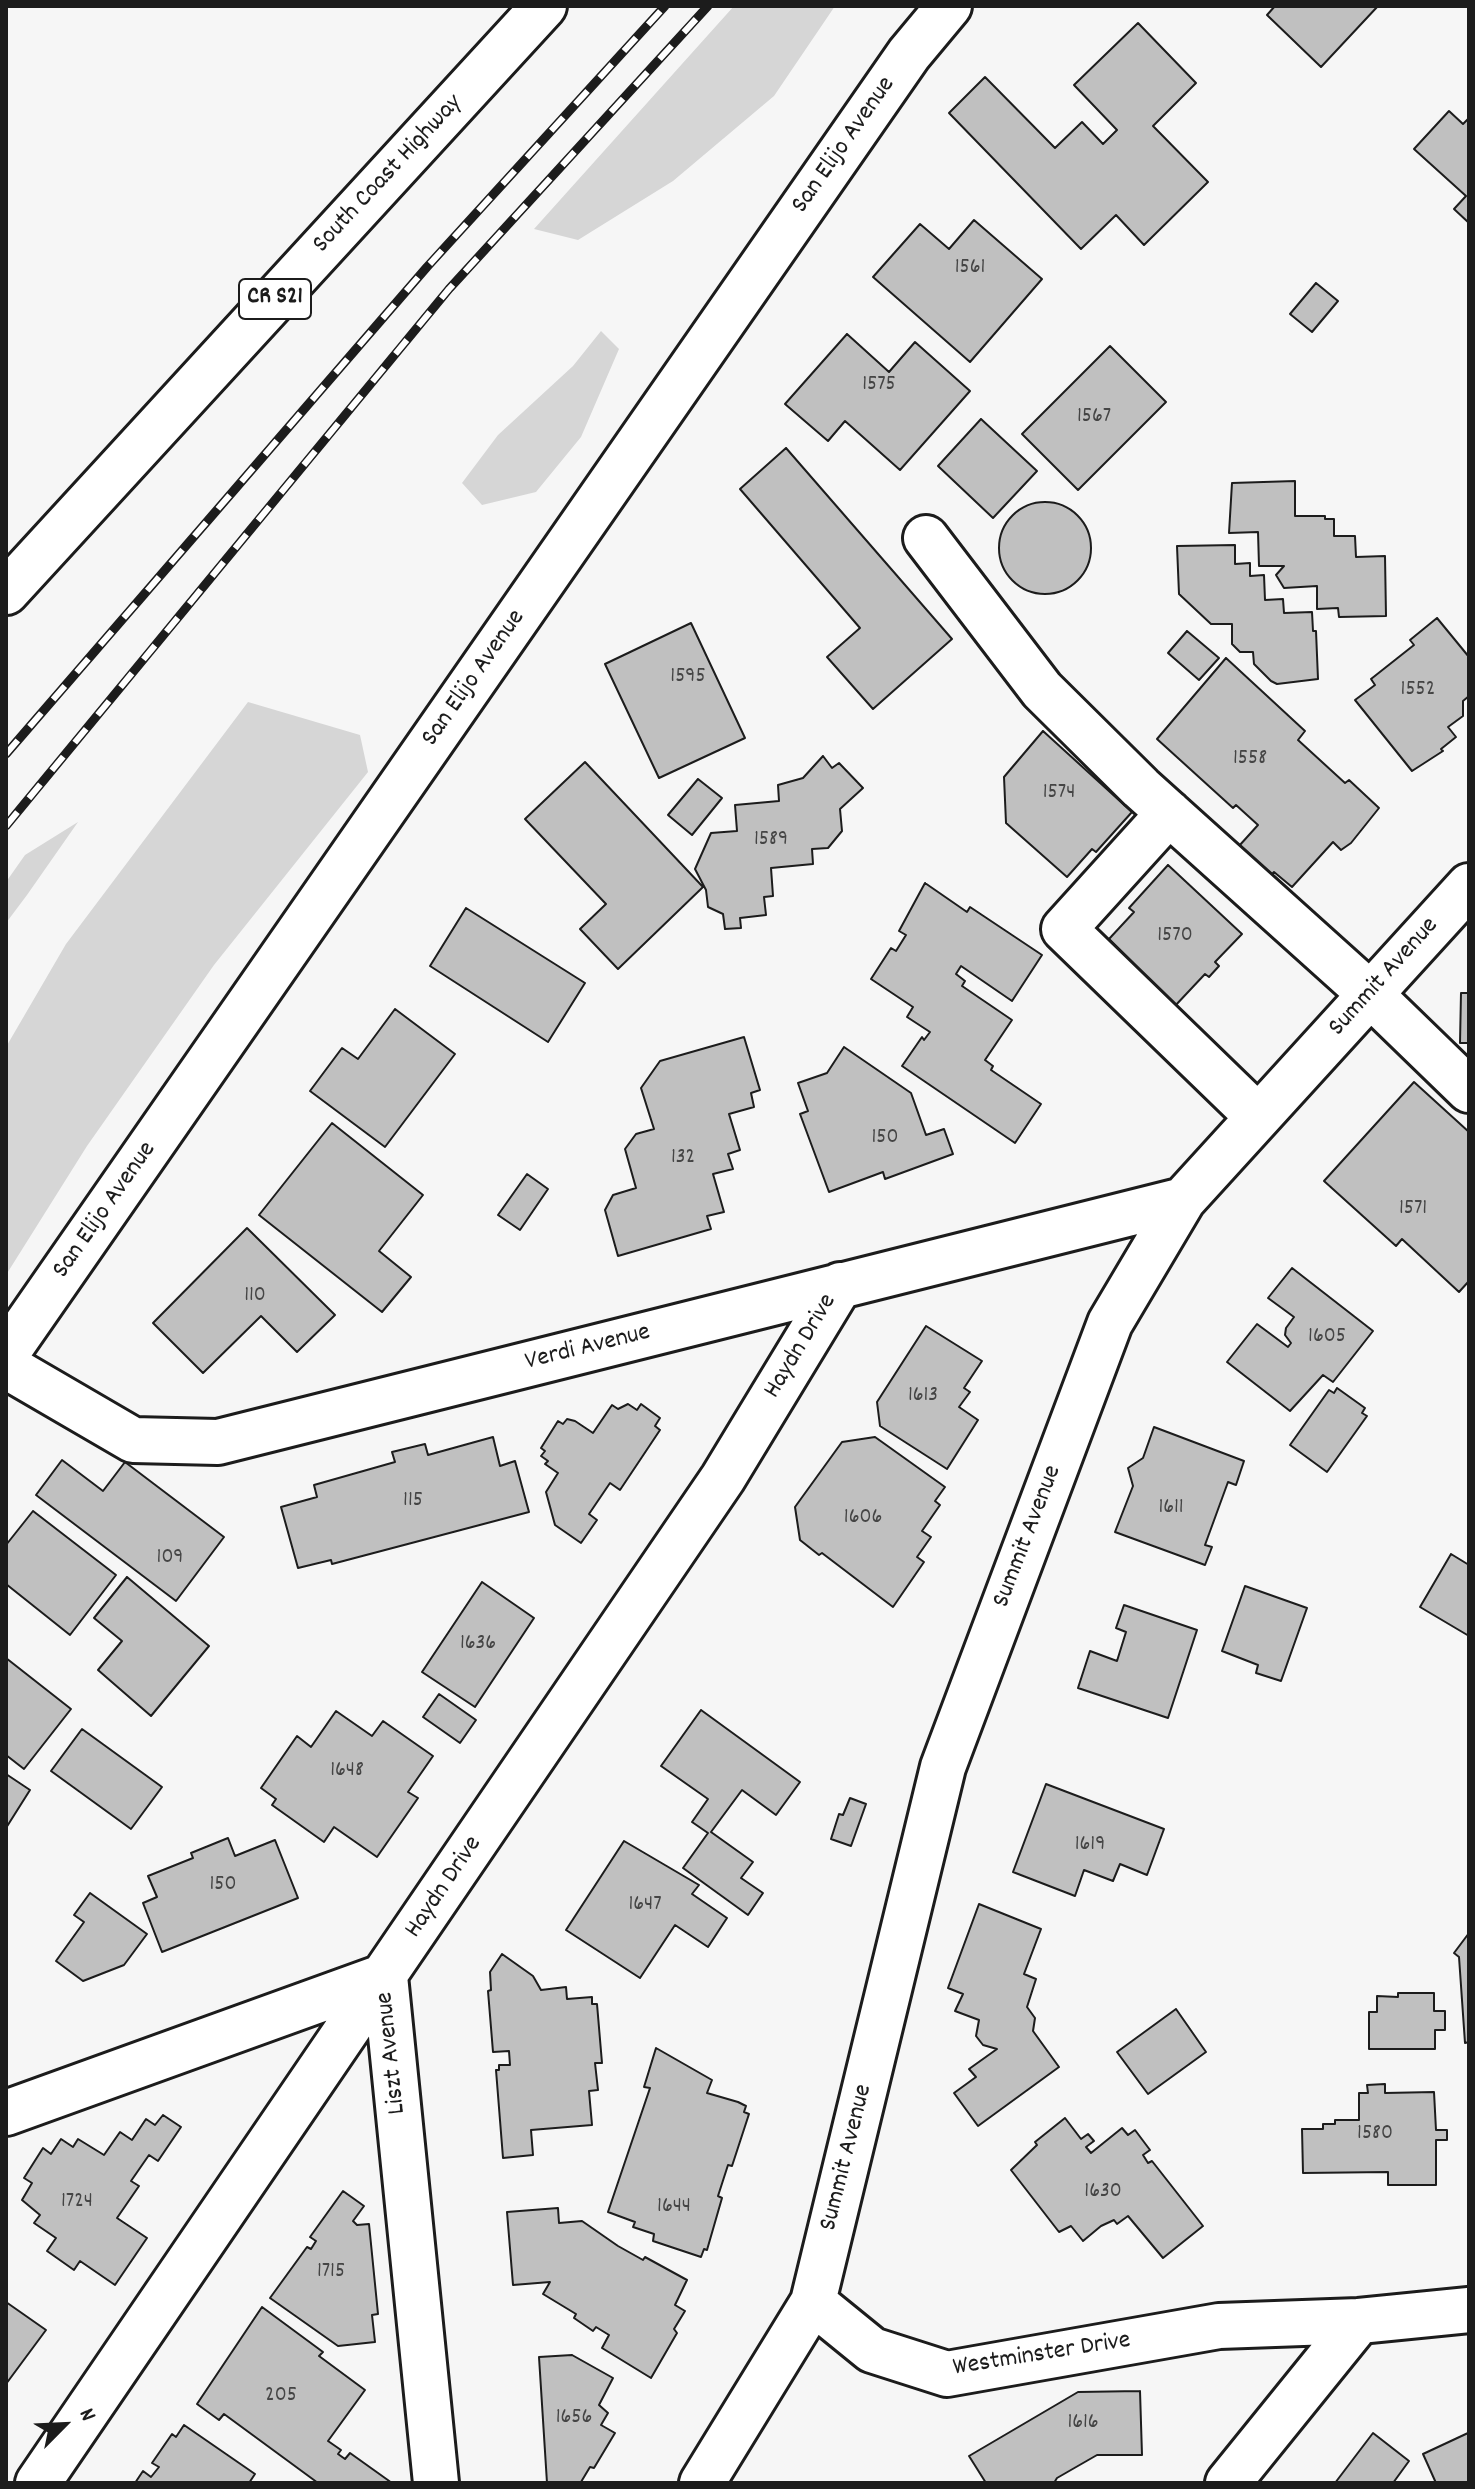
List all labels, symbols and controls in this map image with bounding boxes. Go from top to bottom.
street label: San Elijo Avenue [786,72,904,220]
street label: South Coast Highway [307,89,471,261]
house number: 1561 [955,256,985,282]
road number: CR S21 [239,279,311,319]
house number: 1575 [862,373,896,399]
house number: 1567 [1077,405,1111,431]
street label: San Elijo Avenue [416,605,534,753]
house number: 1595 [670,665,706,691]
house number: 1552 [1401,678,1435,704]
house number: 1558 [1233,747,1267,773]
house number: 1574 [1043,781,1075,807]
house number: 1589 [754,828,788,854]
street label: Summit Avenue [1323,912,1447,1044]
house number: 1570 [1157,924,1193,950]
house number: 150 [872,1126,898,1152]
street label: San Elijo Avenue [47,1137,165,1285]
house number: 132 [671,1146,695,1172]
house number: 1571 [1399,1197,1427,1223]
house number: 110 [244,1284,266,1310]
street label: Haydn Drive [759,1289,845,1405]
street label: Verdi Avenue [522,1318,654,1380]
house number: 1605 [1308,1325,1346,1351]
house number: 1613 [908,1384,938,1410]
street label: Summit Avenue [988,1461,1070,1613]
house number: 115 [403,1489,423,1515]
house number: 1611 [1158,1496,1184,1522]
house number: 1606 [844,1506,882,1532]
house number: 109 [157,1546,183,1572]
house number: 1636 [460,1632,496,1658]
house number: 1648 [330,1759,364,1785]
street label: Haydn Drive [400,1831,490,1945]
house number: 1619 [1075,1833,1105,1859]
house number: 150 [210,1873,236,1899]
house number: 1647 [628,1893,662,1919]
street label: Liszt Avenue [371,1990,415,2116]
street label: Summit Avenue [815,2082,881,2234]
house number: 1580 [1357,2122,1393,2148]
house number: 1630 [1084,2180,1122,2206]
house number: 1724 [61,2190,93,2216]
house number: 1644 [657,2195,691,2221]
house number: 1715 [317,2260,345,2286]
street label: Westminster Drive [951,2327,1133,2385]
house number: 205 [265,2384,297,2410]
north arrow [24,2385,104,2465]
text: N [70,2404,103,2426]
house number: 1656 [556,2406,592,2432]
house number: 1616 [1067,2411,1099,2437]

